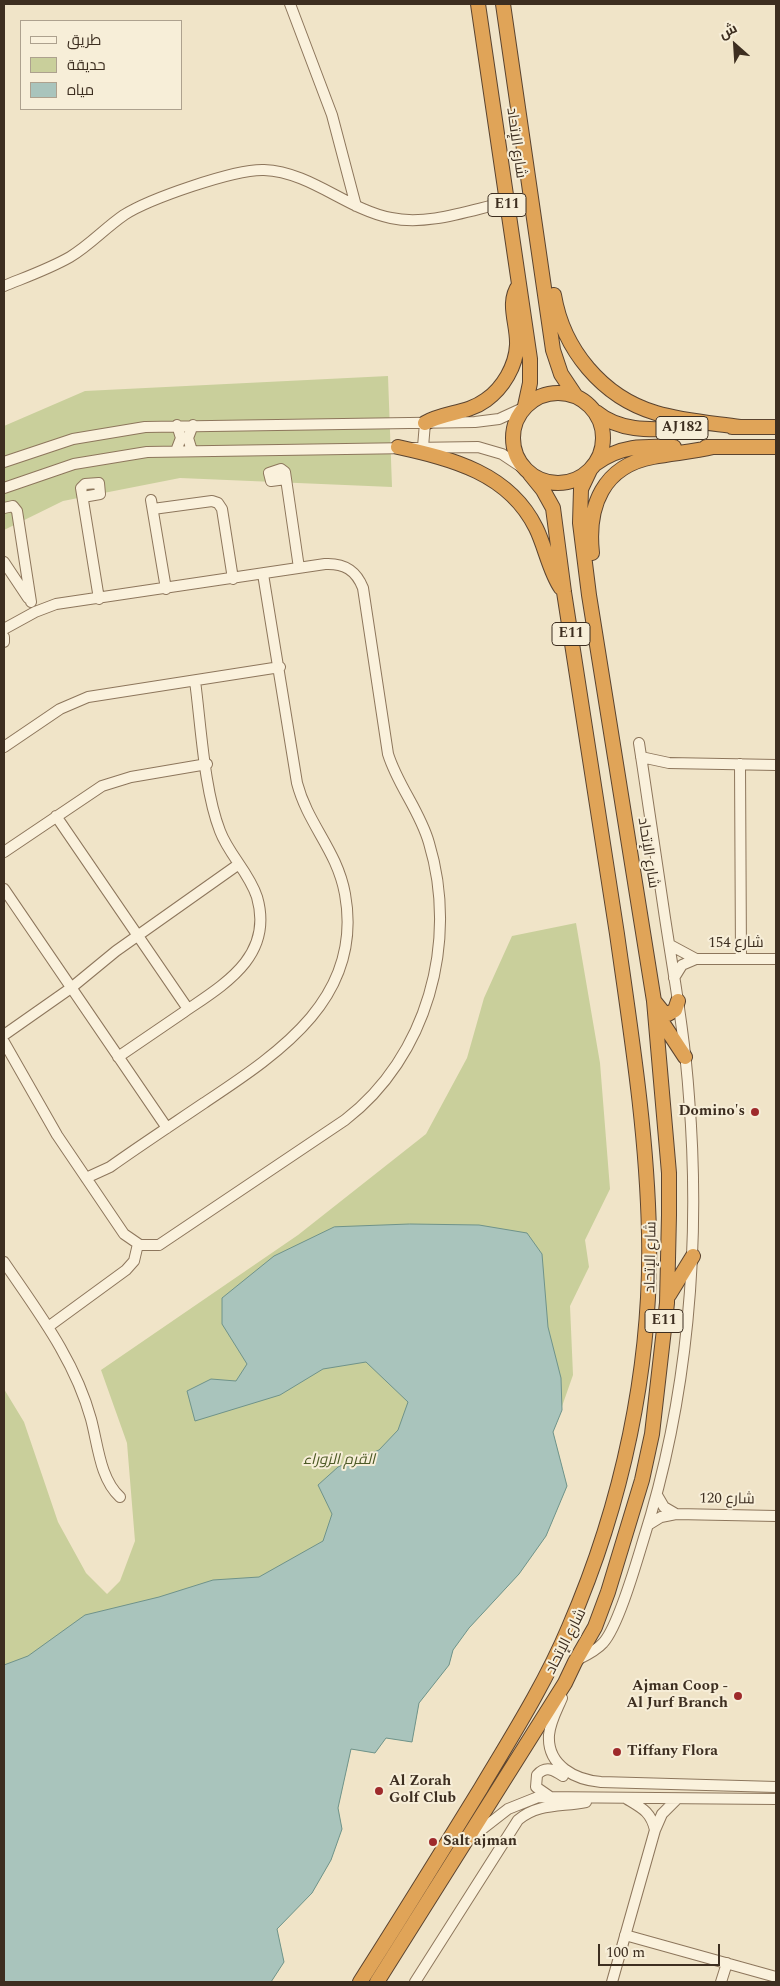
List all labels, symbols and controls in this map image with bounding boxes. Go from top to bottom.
text: ش [716,18,741,44]
legend [20,20,182,110]
north arrow [710,20,760,70]
text: طريق [67,29,101,52]
text: حديقة [67,54,106,77]
text: مياه [67,79,94,102]
street label: شارع الإتحاد [501,106,529,180]
road number: E11 [488,194,526,216]
road number: AJ182 [656,416,708,439]
road number: E11 [552,622,590,646]
street label: شارع الإتحاد [633,816,661,890]
street label: شارع 154 [708,935,764,953]
place label: Domino's [678,1103,745,1121]
marker: Domino's [749,1106,761,1118]
street label: شارع الإتحاد [642,1221,662,1293]
road number: E11 [645,1310,683,1332]
park label: القرم الزوراء [303,1452,375,1470]
street label: شارع 120 [699,1491,755,1509]
street label: شارع الإتحاد [543,1606,591,1678]
place label: Ajman Coop - Al Jurf Branch [626,1678,728,1713]
marker: Ajman Coop - Al Jurf Branch [732,1690,744,1702]
place label: Tiffany Flora [627,1743,718,1761]
marker: Tiffany Flora [611,1746,623,1758]
place label: Al Zorah Golf Club [389,1773,456,1808]
marker: Al Zorah Golf Club [373,1785,385,1797]
place label: Salt ajman [443,1833,517,1851]
marker: Salt ajman [427,1836,439,1848]
scale bar [600,1934,722,1966]
text: 100 m [606,1941,645,1964]

